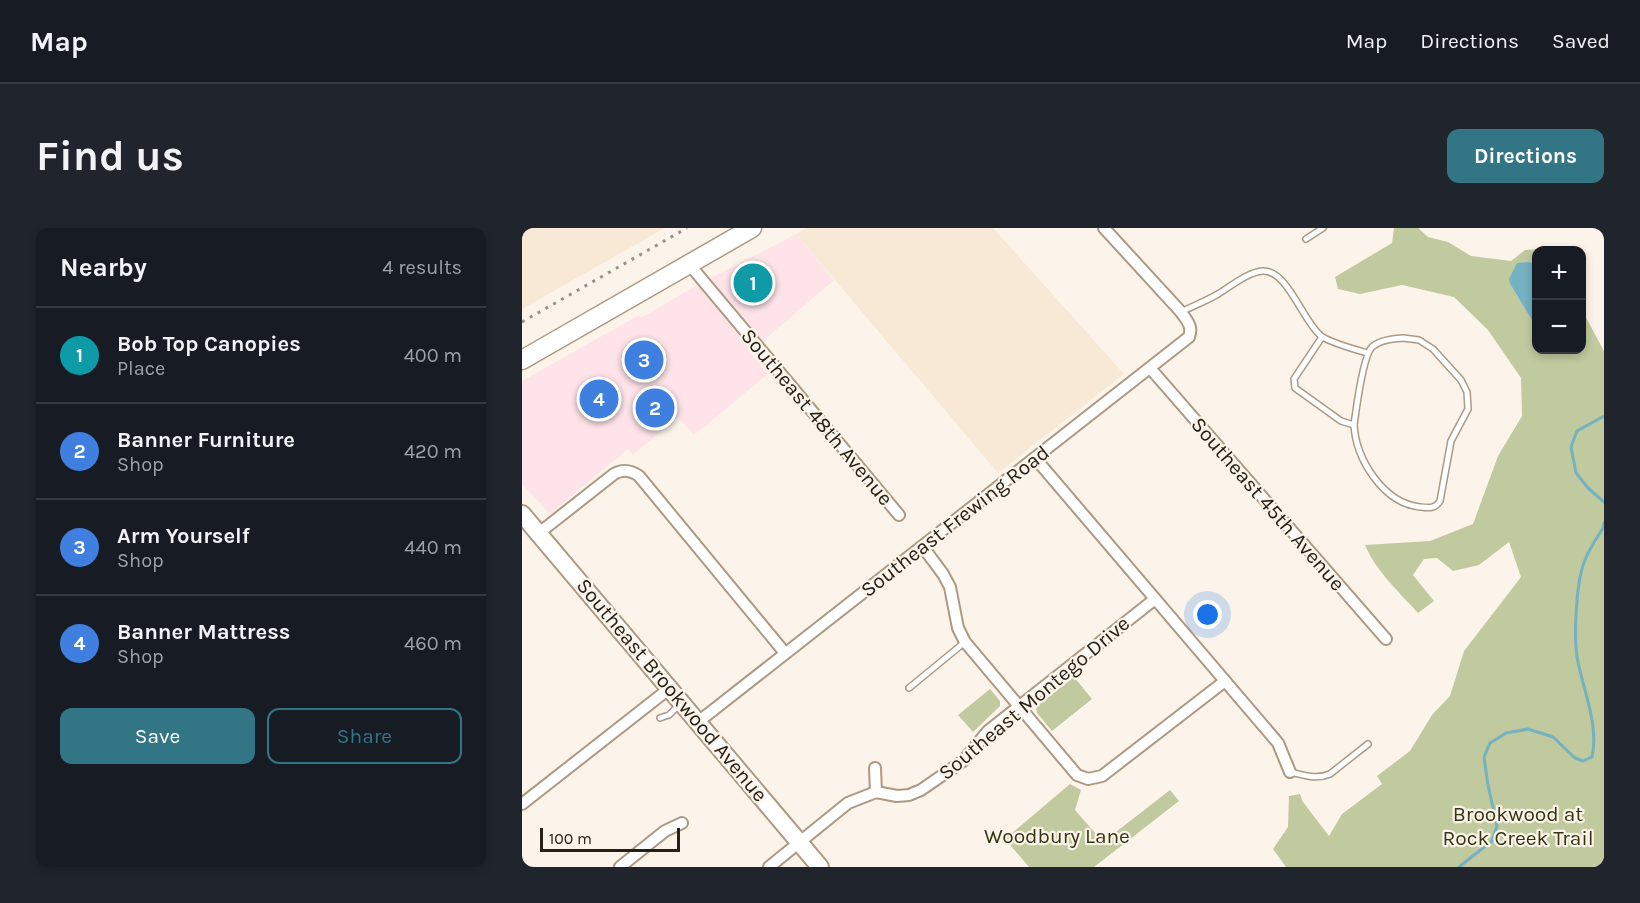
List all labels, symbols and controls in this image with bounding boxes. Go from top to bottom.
text: Map [30,25,88,58]
text: Map [1346,29,1387,53]
text: Directions [1420,29,1519,53]
text: Saved [1552,29,1610,53]
button: Directions [1447,129,1604,183]
text: Find us [36,131,184,181]
map controls [1532,246,1586,354]
button: + [1532,246,1586,300]
text: Nearby [60,252,147,283]
text: 4 results [382,256,462,279]
pin: 1 [734,260,772,306]
button: − [1532,300,1586,354]
street label: Southeast 48th Avenue [736,324,898,510]
text: Bob Top Canopies [117,331,301,357]
pin: 3 [624,338,664,382]
text: 1 [76,344,83,367]
text: 400 m [404,344,462,367]
text: Place [117,357,165,380]
pin: 4 [580,376,619,422]
pin: 2 [636,386,674,430]
street label: Southeast 45th Avenue [1186,412,1350,596]
text: Banner Furniture [117,427,295,453]
text: 2 [73,440,86,463]
text: 420 m [404,440,462,463]
street label: Southeast Frewing Road [856,440,1054,602]
text: Shop [117,453,164,476]
text: Arm Yourself [117,523,250,549]
text: 3 [73,536,86,559]
text: 440 m [404,536,462,559]
text: Shop [117,549,164,572]
street label: Southeast Brookwood Avenue [572,574,772,806]
your location [1193,600,1222,629]
street label: Southeast Montego Drive [934,611,1134,785]
text: Banner Mattress [117,619,290,645]
text: 4 [74,632,85,655]
text: 460 m [404,632,462,655]
text: Shop [117,645,164,668]
button: Save [60,708,255,764]
button: Share [267,708,462,764]
park label: Brookwood at Rock Creek Trail [1442,802,1594,850]
park label: Woodbury Lane [984,824,1130,848]
scale bar [540,825,680,852]
text: 100 m [549,829,592,848]

